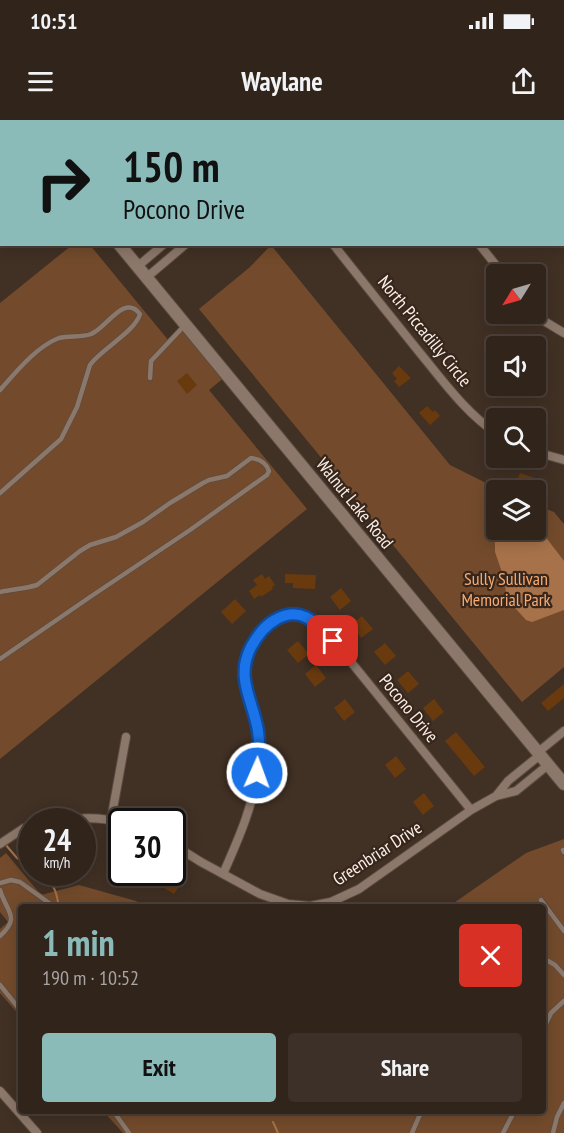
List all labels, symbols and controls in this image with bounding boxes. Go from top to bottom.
text: 10:51 [30,7,78,35]
text: Waylane [241,64,323,98]
icon: menu [24,65,57,98]
icon: share [507,65,540,98]
text: 150 m [123,139,220,194]
icon: right [24,144,102,222]
text: Pocono Drive [123,192,245,226]
north arrow [486,264,546,324]
map controls [486,264,546,540]
street label: North Piccadilly Circle [373,271,477,391]
button: sound [486,336,546,396]
button: search [486,408,546,468]
street label: Walnut Lake Road [311,453,399,553]
button: layers [486,480,546,540]
park label: Sully Sullivan Memorial Park [461,567,551,611]
pin [307,615,358,666]
icon: arrive [316,624,349,657]
street label: Pocono Drive [374,669,444,747]
position arrow [225,741,289,805]
speed limit sign: 30 [108,808,186,886]
street label: Greenbriar Drive [328,816,426,890]
text: 24 [43,820,71,859]
text: km/h [44,853,70,872]
text: 1 min [42,919,115,966]
button: close [459,924,522,987]
text: 190 m · 10:52 [42,965,139,991]
button: Exit [42,1033,276,1102]
button: Share [288,1033,522,1102]

